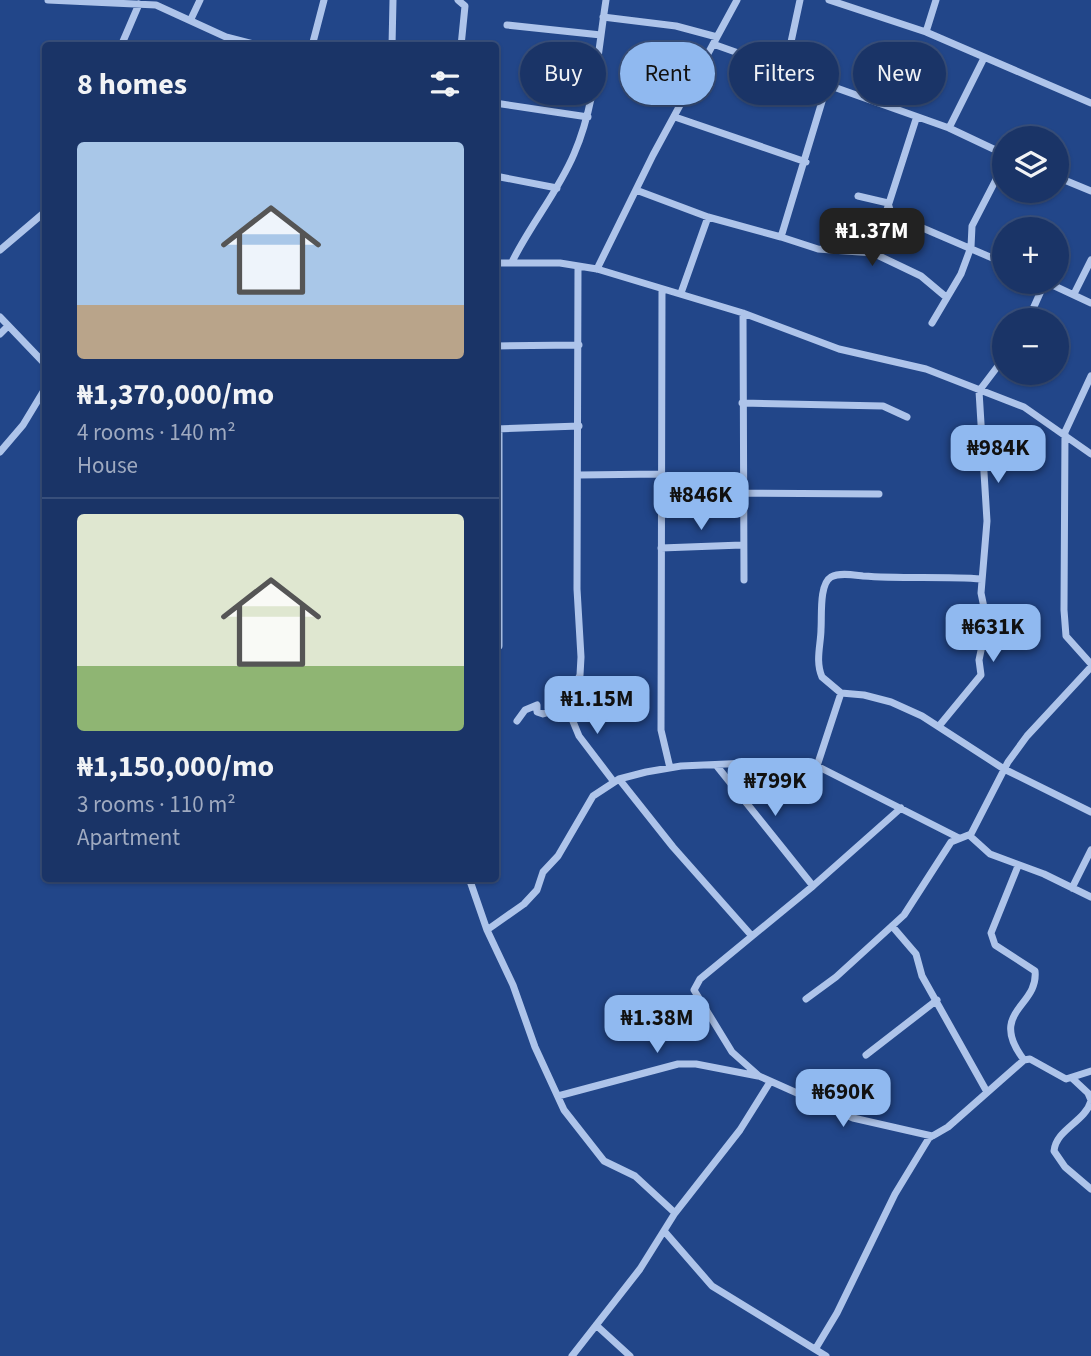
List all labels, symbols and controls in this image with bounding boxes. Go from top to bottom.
chip: Buy [520,42,606,105]
chip: Rent [620,42,715,105]
chip: Filters [729,42,839,105]
chip: New [853,42,946,105]
text: 8 homes [77,63,187,106]
icon: filters [426,65,464,103]
map controls [992,126,1069,385]
button: layers [992,126,1069,203]
icon: home [208,187,334,313]
pin: ₦1.37M [815,208,929,268]
text: ₦1.37M [835,214,909,247]
button: + [992,217,1069,294]
button: − [992,308,1069,385]
text: ₦1,370,000/mo [77,373,274,416]
text: 4 rooms · 140 m² [77,416,236,449]
pin: ₦984K [949,426,1047,485]
text: ₦984K [967,431,1029,464]
text: House [77,449,138,482]
pin: ₦846K [652,472,750,532]
text: ₦846K [670,478,732,511]
icon: home [208,559,334,685]
pin: ₦631K [944,604,1042,664]
text: ₦631K [962,610,1024,643]
pin: ₦1.15M [540,676,654,736]
text: ₦1.15M [560,682,634,715]
text: ₦1,150,000/mo [77,745,274,788]
pin: ₦799K [726,758,824,818]
text: ₦799K [744,764,806,797]
text: 3 rooms · 110 m² [77,788,236,821]
text: Apartment [77,821,180,854]
pin: ₦1.38M [600,996,714,1055]
text: ₦1.38M [620,1001,694,1034]
pin: ₦690K [794,1070,892,1129]
text: ₦690K [812,1075,874,1108]

